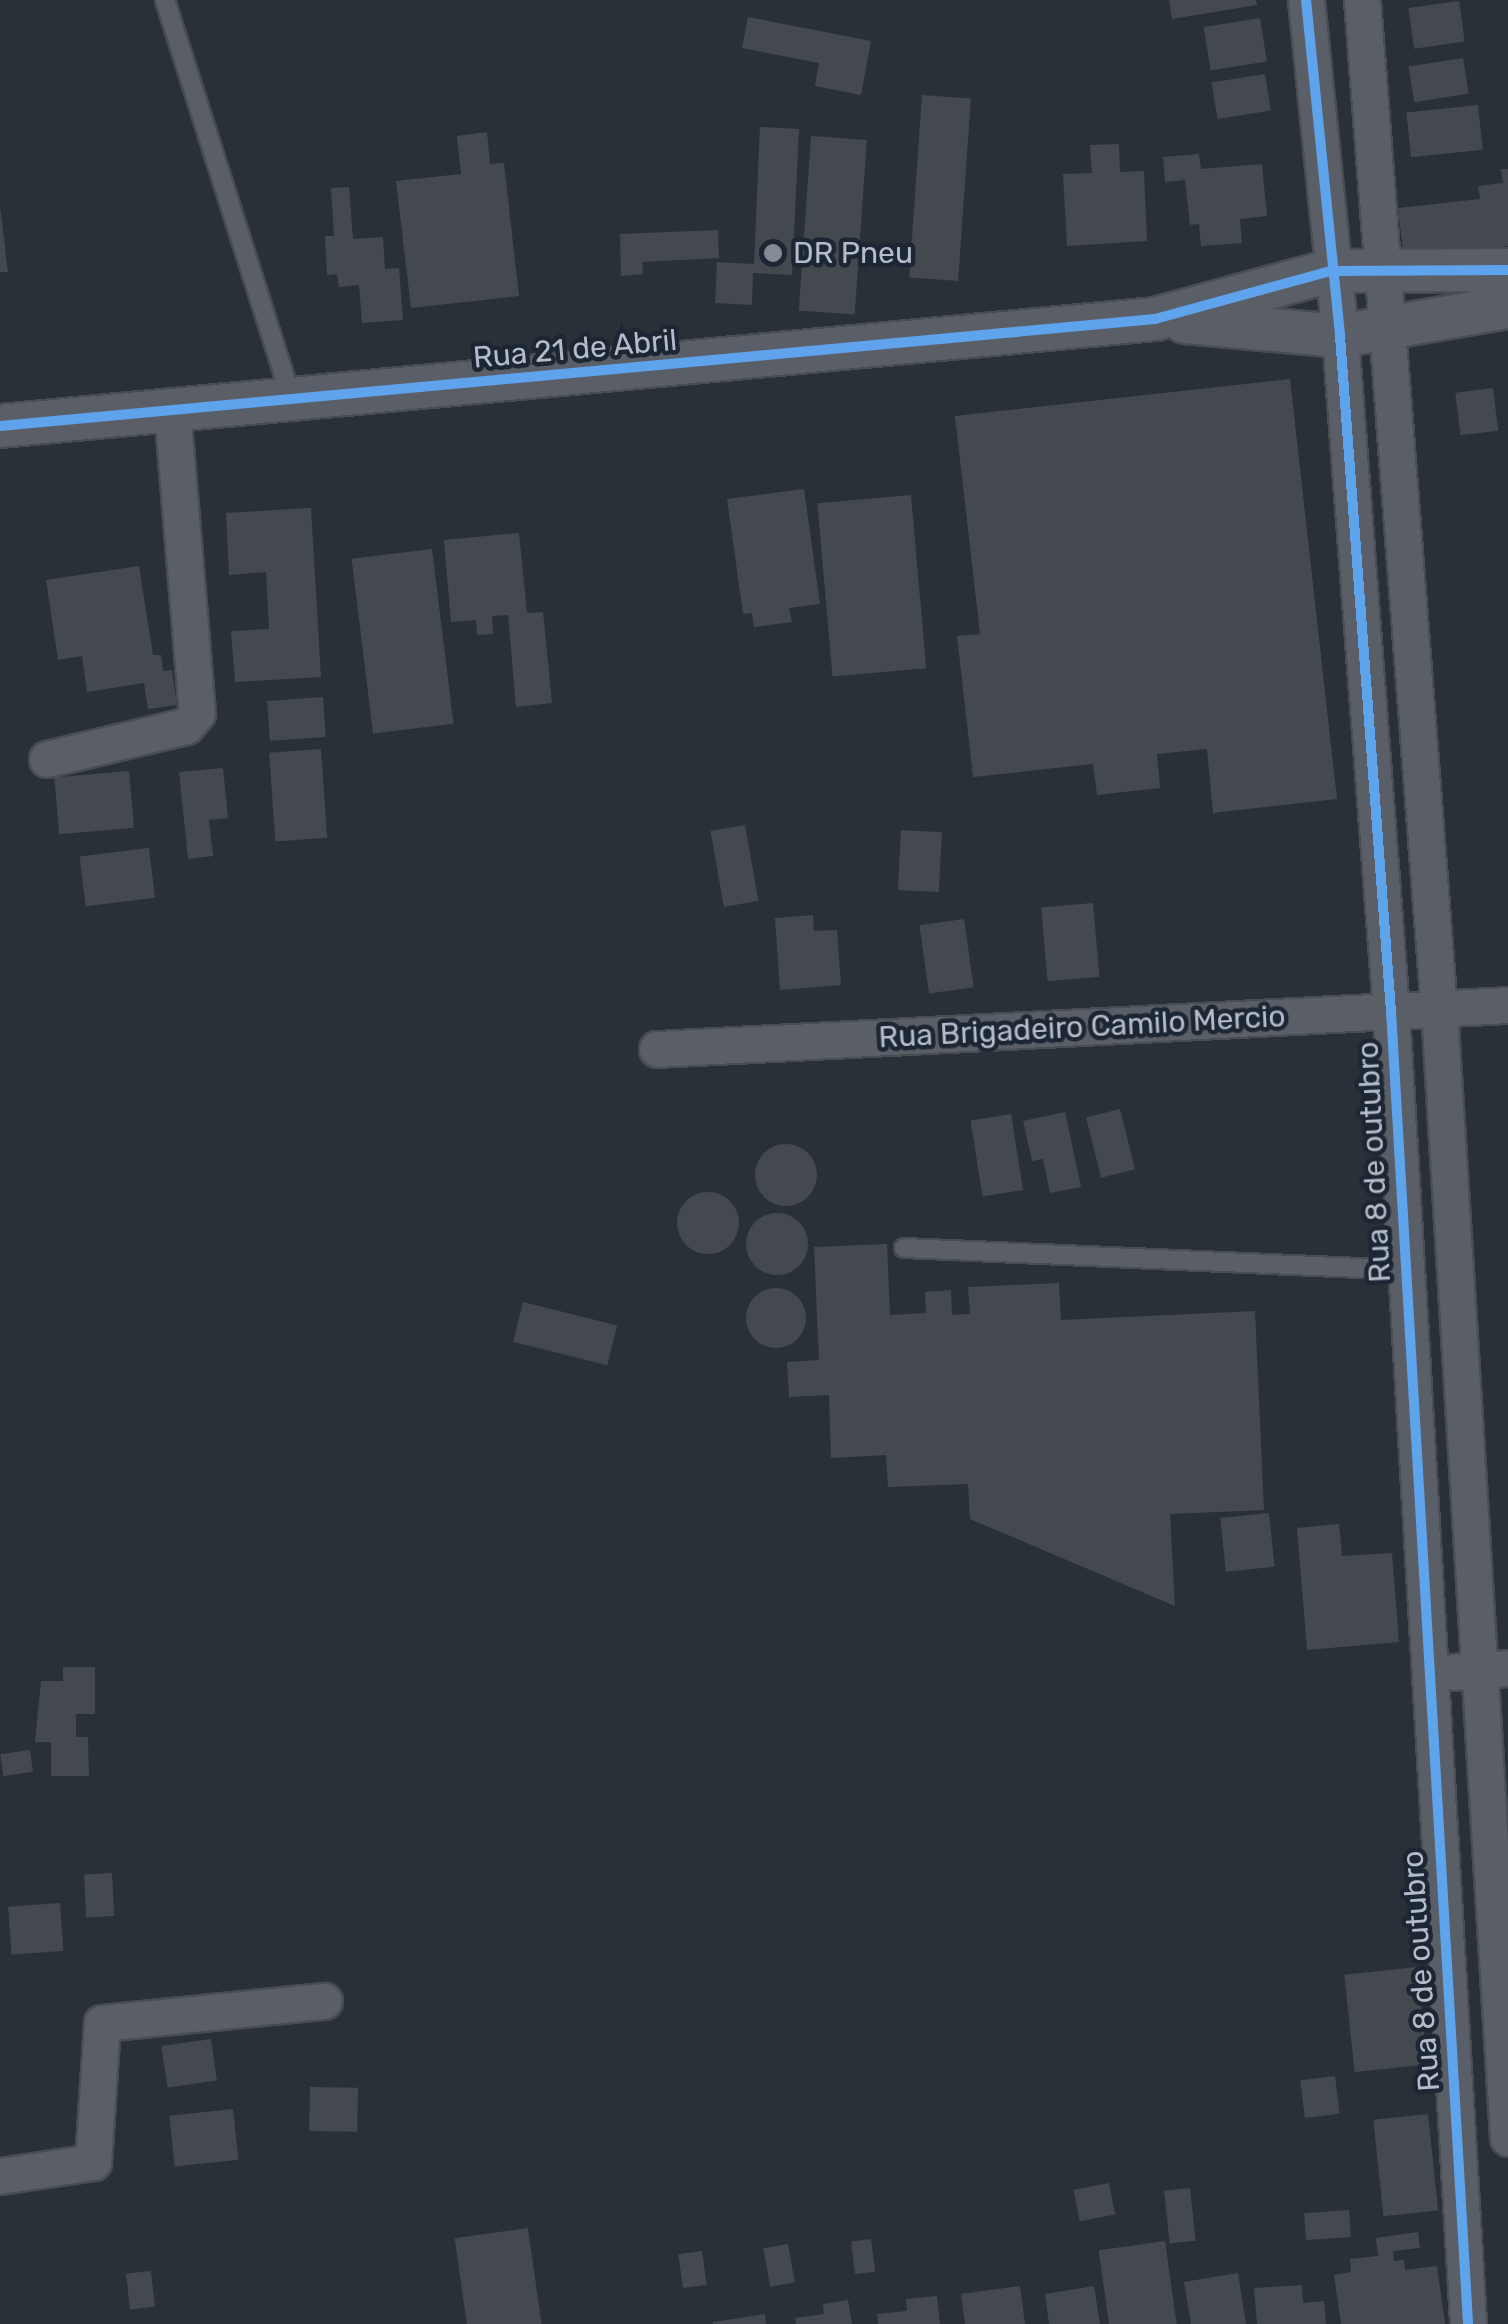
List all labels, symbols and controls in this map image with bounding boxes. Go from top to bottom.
place label: DR Pneu [793,235,913,271]
marker: DR Pneu [762,242,784,264]
street label: Rua 21 de Abril [471,322,679,376]
street label: Rua Brigadeiro Camilo Mercio [878,998,1286,1056]
street label: Rua 8 de outubro [1350,1041,1398,1283]
street label: Rua 8 de outubro [1395,1849,1447,2093]

